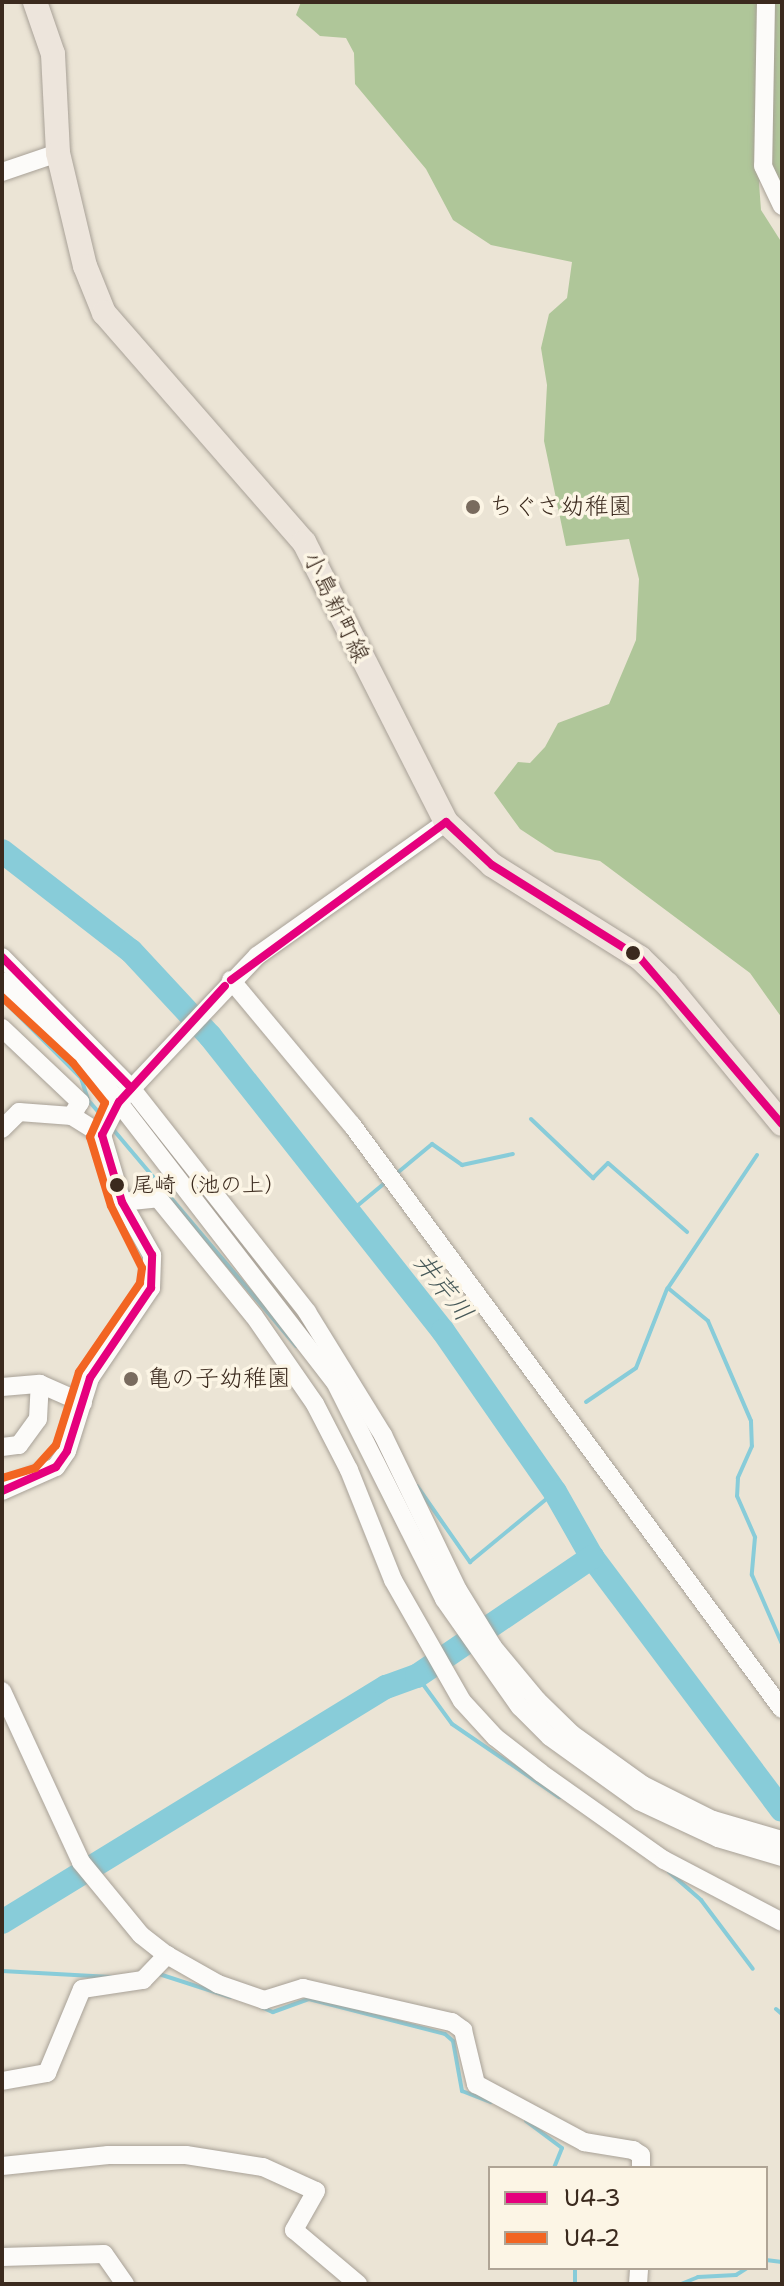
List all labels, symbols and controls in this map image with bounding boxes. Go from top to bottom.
place label: ちぐさ幼稚園 [489,493,633,521]
marker: ちぐさ幼稚園 [464,498,482,516]
street label: 小島新町線 [297,547,375,667]
unlabelled marker [625,945,641,961]
place label: 尾崎（池の上） [132,1172,286,1198]
marker: 尾崎（池の上） [109,1177,125,1193]
water label: 井芹川 [408,1247,480,1327]
place label: 亀の子幼稚園 [147,1365,291,1393]
marker: 亀の子幼稚園 [122,1370,140,1388]
legend [488,2166,768,2270]
text: U4-3 [564,2182,621,2214]
text: U4-2 [564,2222,620,2254]

